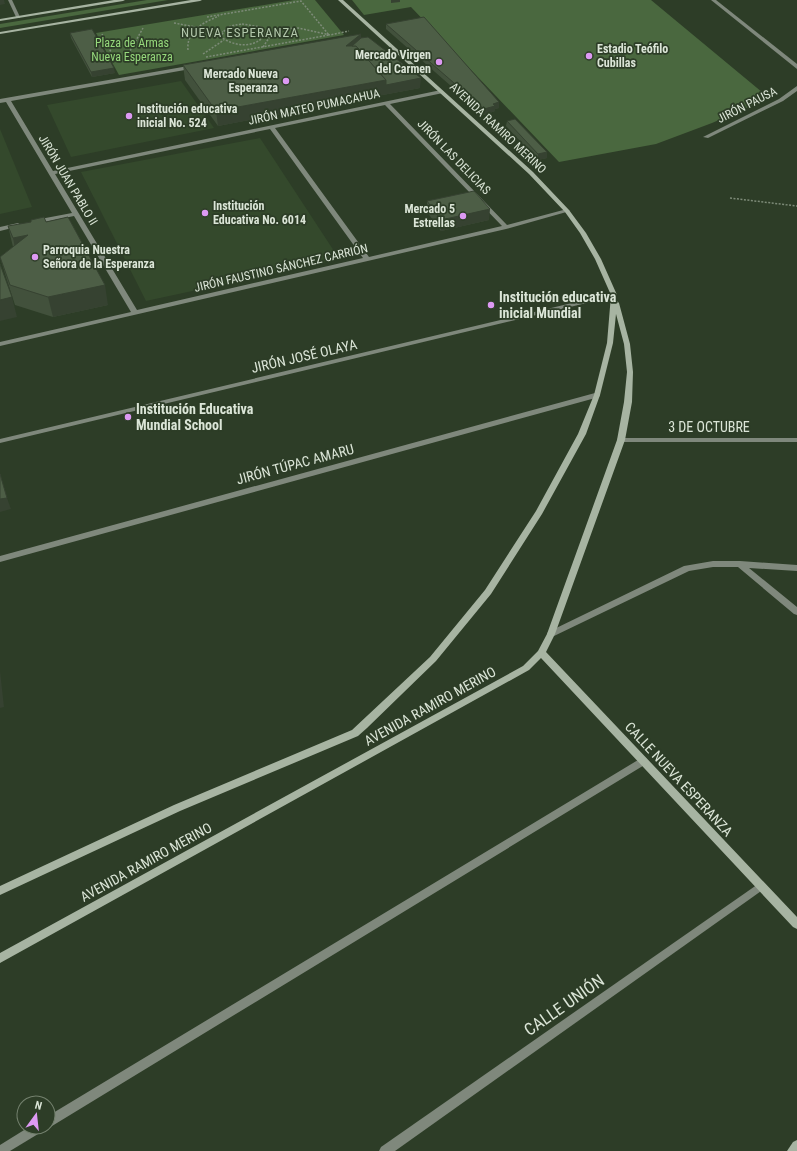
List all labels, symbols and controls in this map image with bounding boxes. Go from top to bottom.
district label: NUEVA ESPERANZA [181,25,299,40]
park label: Plaza de Armas Nueva Esperanza [91,36,173,64]
place label: Estadio Teófilo Cubillas [597,42,668,70]
place label: Mercado Virgen del Carmen [355,48,431,76]
marker: Estadio Teófilo Cubillas [584,51,594,61]
marker: Mercado Virgen del Carmen [434,57,444,67]
place label: Mercado Nueva Esperanza [204,67,278,95]
marker: Mercado Nueva Esperanza [281,76,291,86]
street label: AVENIDA RAMIRO MERINO [447,80,549,176]
street label: JIRÓN PAUSA [714,83,779,126]
street label: JIRÓN MATEO PUMACAHUA [247,85,381,128]
place label: Institución educativa inicial No. 524 [137,102,238,130]
marker: Institución educativa inicial No. 524 [124,111,134,121]
street label: JIRÓN LAS DELICIAS [415,116,494,197]
street label: JIRÓN JUAN PABLO II [36,132,101,228]
place label: Institución Educativa No. 6014 [213,199,306,227]
place label: Mercado 5 Estrellas [404,202,456,230]
marker: Institución Educativa No. 6014 [200,208,210,218]
marker: Mercado 5 Estrellas [458,211,468,221]
street label: JIRÓN FAUSTINO SÁNCHEZ CARRIÓN [193,240,369,295]
place label: Parroquia Nuestra Señora de la Esperanza [43,243,155,271]
marker: Parroquia Nuestra Señora de la Esperanza [30,252,40,262]
place label: Institución educativa inicial Mundial [499,289,617,321]
marker: Institución educativa inicial Mundial [486,300,496,310]
street label: JIRÓN JOSÉ OLAYA [249,335,358,376]
place label: Institución Educativa Mundial School [136,401,254,433]
marker: Institución Educativa Mundial School [123,412,133,422]
street label: 3 DE OCTUBRE [668,419,750,435]
street label: JIRÓN TÚPAC AMARU [234,440,356,487]
street label: AVENIDA RAMIRO MERINO [361,663,499,749]
street label: CALLE NUEVA ESPERANZA [622,719,736,839]
street label: AVENIDA RAMIRO MERINO [77,819,215,905]
street label: CALLE UNIÓN [520,970,608,1040]
north arrow [16,1095,56,1135]
text: N [34,1099,44,1113]

